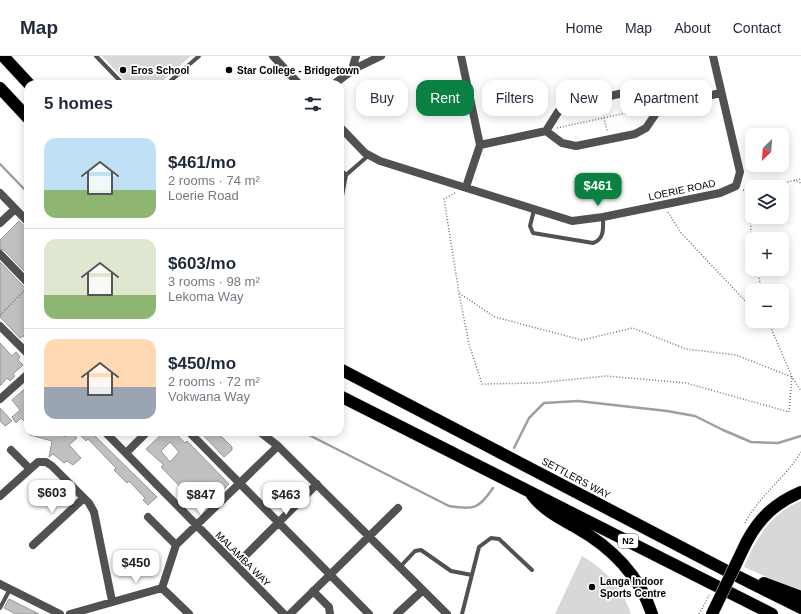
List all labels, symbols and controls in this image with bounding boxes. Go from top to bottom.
text: Map [20,17,58,38]
text: Home [566,20,603,36]
text: Map [625,20,652,36]
text: About [674,20,711,36]
text: Contact [733,20,781,36]
marker: Eros School [118,65,128,75]
place label: Eros School [131,65,190,76]
marker: Star College - Bridgetown [224,65,234,75]
place label: Star College - Bridgetown [237,65,359,76]
chip: Buy [356,80,408,116]
chip: Rent [416,80,474,116]
chip: Filters [482,80,548,116]
chip: New [556,80,612,116]
chip: Apartment [620,80,712,116]
icon: filters [302,93,324,115]
text: 5 homes [44,94,113,113]
north arrow [745,128,789,172]
map controls [745,128,789,328]
text: $461/mo [168,153,236,172]
icon: home [76,154,124,202]
text: 2 rooms · 74 m² [168,173,260,188]
pin: $461 [574,173,622,207]
text: $461 [584,178,612,193]
street label: LOERIE ROAD [647,178,717,202]
button: layers [745,180,789,224]
text: Loerie Road [168,188,239,203]
button: + [745,232,789,276]
text: $603/mo [168,254,236,273]
icon: home [76,255,124,303]
text: 3 rooms · 98 m² [168,274,260,289]
button: − [745,284,789,328]
text: Lekoma Way [168,289,243,304]
text: $450/mo [168,354,236,373]
icon: home [76,355,124,403]
text: 2 rooms · 72 m² [168,374,260,389]
text: Vokwana Way [168,389,250,404]
street label: SETTLERS WAY [540,455,612,501]
pin: $603 [28,480,76,514]
pin: $847 [177,482,225,516]
pin: $463 [262,482,310,516]
text: $603 [38,485,66,500]
text: $847 [187,487,215,502]
text: $463 [272,487,300,502]
street label: MALAMBA WAY [213,529,273,589]
road number: N2 [618,534,638,548]
pin: $450 [112,550,160,584]
text: $450 [122,555,150,570]
place label: Langa Indoor Sports Centre [600,576,667,599]
marker: Langa Indoor Sports Centre [587,582,597,592]

